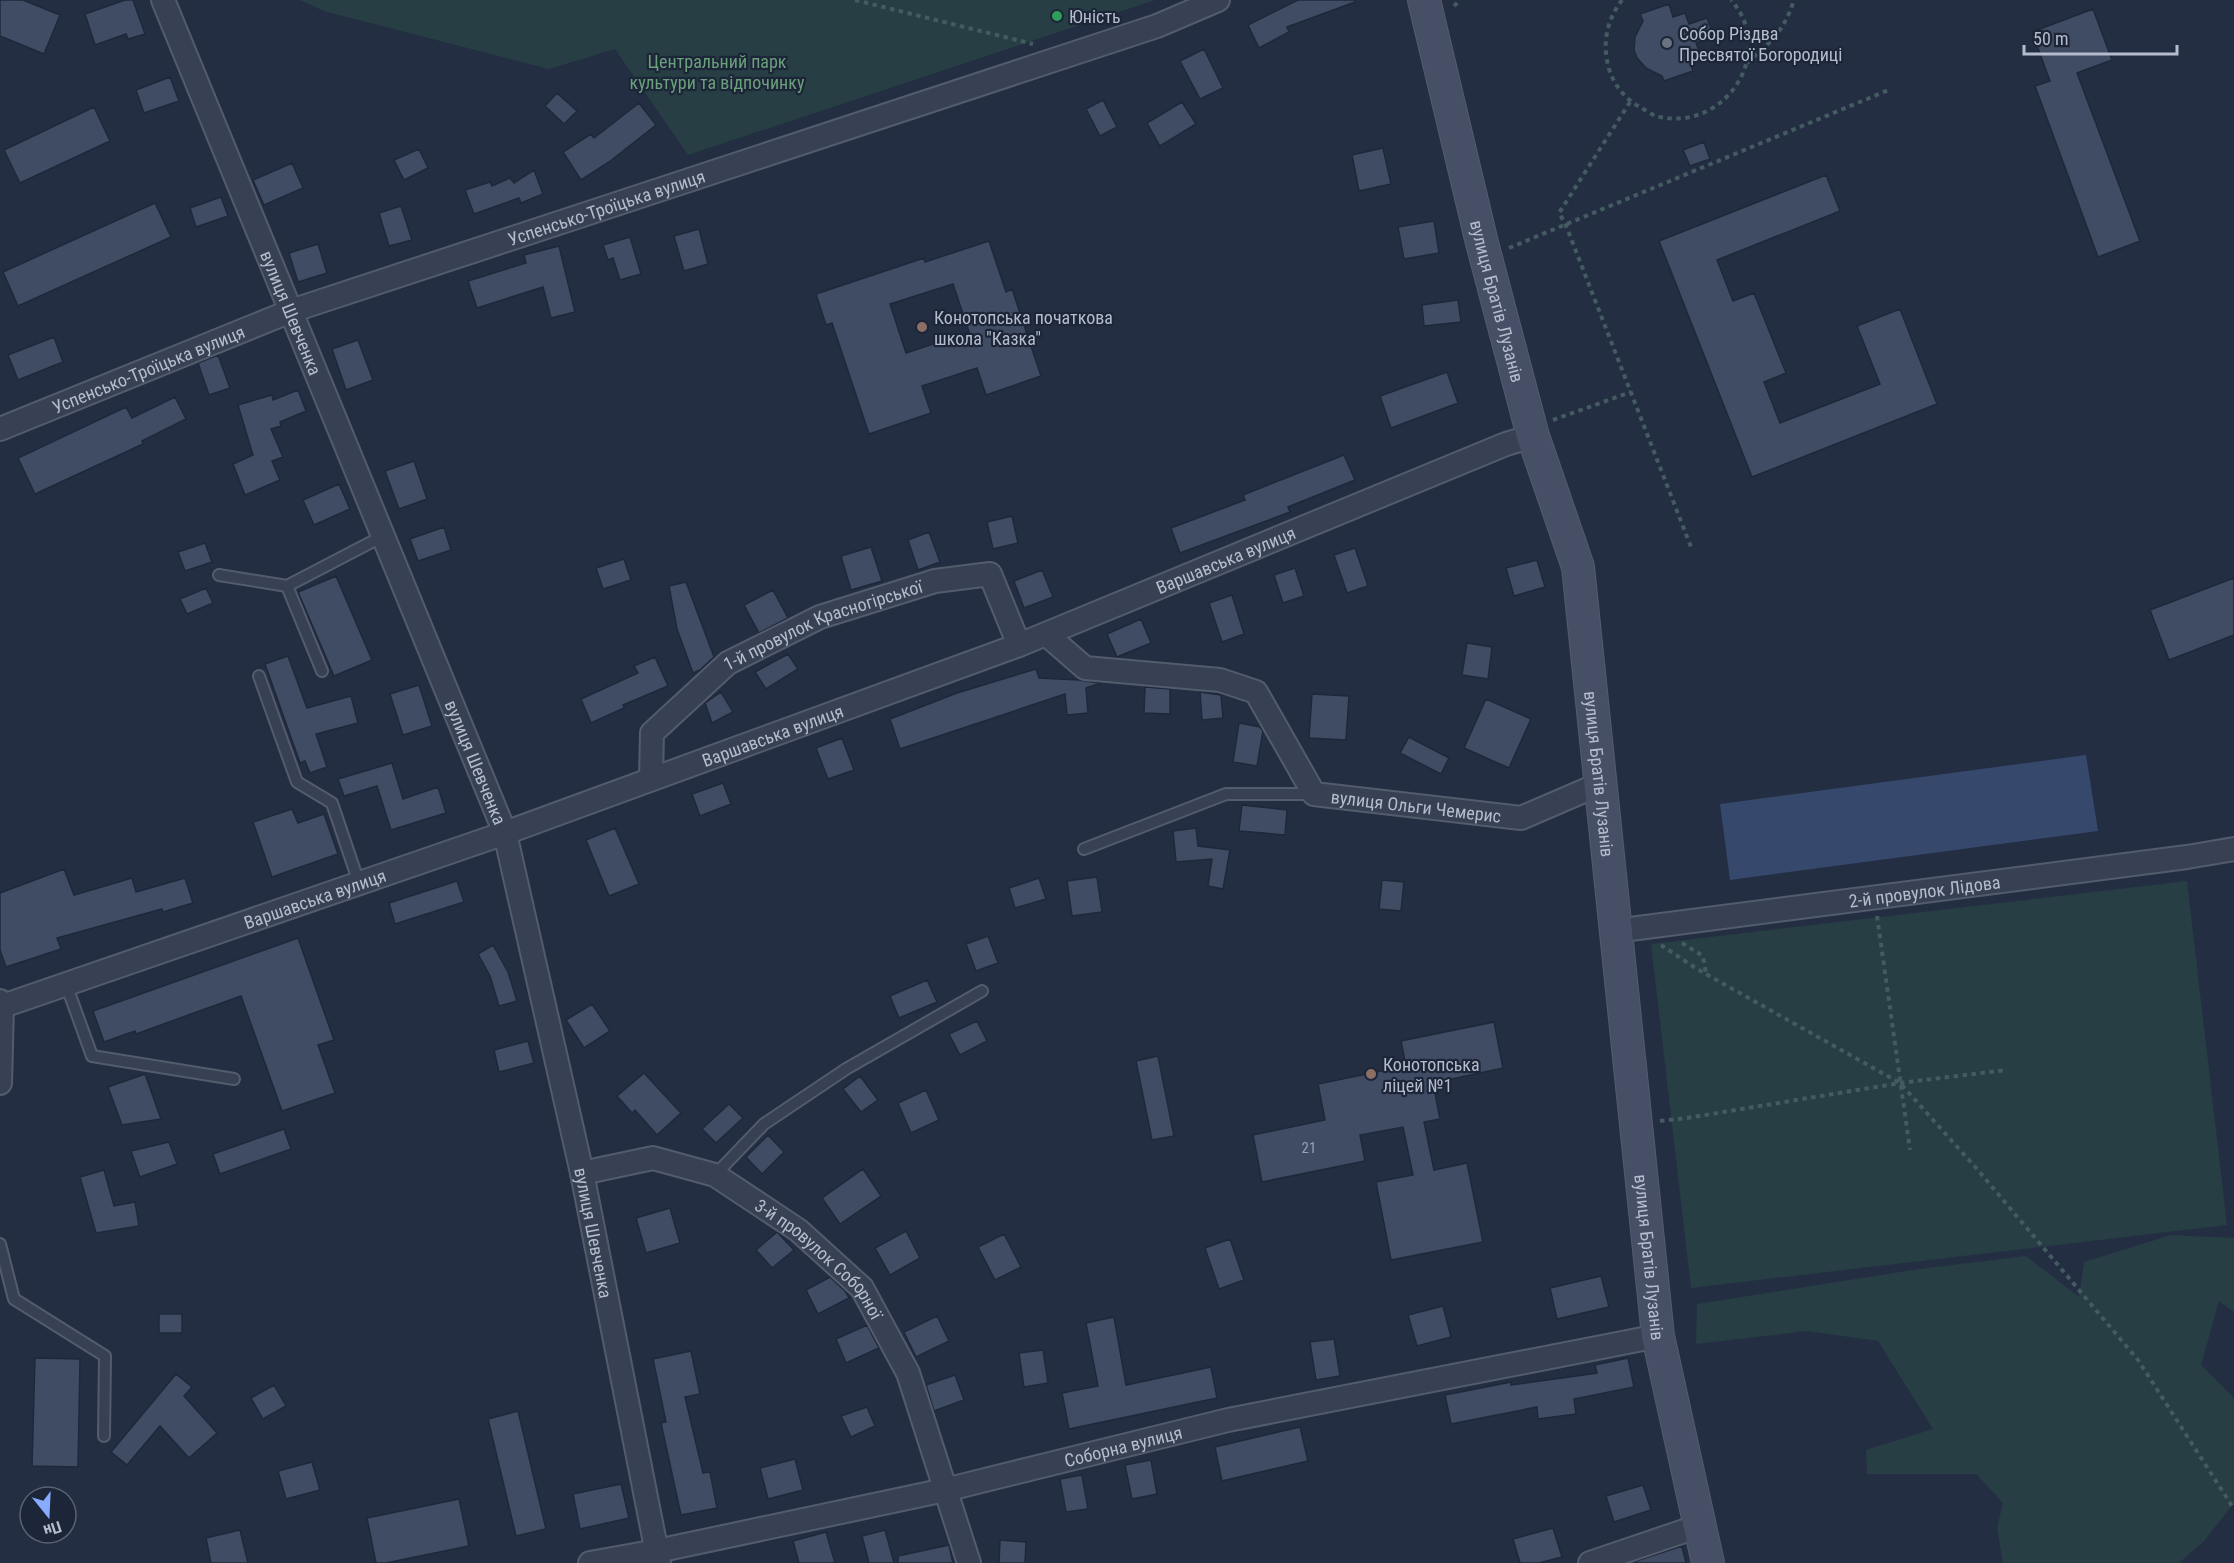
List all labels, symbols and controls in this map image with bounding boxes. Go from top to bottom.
place label: Юність [1069,6,1121,27]
marker: Юність [1050,9,1064,23]
scale bar [2024,18,2177,56]
place label: Собор Різдва Пресвятої Богородиці [1679,23,1842,65]
text: 50 m [2033,28,2068,49]
marker: Собор Різдва Пресвятої Богородиці [1660,36,1674,50]
park label: Центральний парк культури та відпочинку [630,51,805,93]
street label: Успенсько-Троїцька вулиця [505,165,708,249]
street label: вулиця Братів Лузанів [1466,218,1529,384]
street label: вулиця Шевченка [256,247,326,378]
place label: Конотопська початкова школа "Казка" [934,307,1113,349]
street label: Успенсько-Троїцька вулиця [49,320,248,417]
marker: Конотопська початкова школа "Казка" [915,320,929,334]
street label: Варшавська вулиця [1153,522,1298,598]
street label: 1-й провулок Красногірської [720,575,925,674]
street label: вулиця Братів Лузанів [1580,690,1619,858]
street label: вулиця Шевченка [441,697,511,828]
street label: Варшавська вулиця [699,700,846,771]
street label: вулиця Ольги Чемерис [1330,786,1502,826]
street label: Варшавська вулиця [241,864,389,933]
street label: 2-й провулок Лідова [1847,871,2001,911]
place label: Конотопська ліцей №1 [1383,1054,1480,1096]
marker: Конотопська ліцей №1 [1364,1067,1378,1081]
house number: 21 [1302,1139,1316,1157]
street label: вулиця Шевченка [571,1165,617,1300]
street label: вулиця Братів Лузанів [1631,1173,1669,1341]
street label: 3-й провулок Соборної [751,1194,888,1323]
street label: Соборна вулиця [1062,1421,1184,1471]
north arrow [18,1485,78,1545]
text: Пн [41,1517,64,1541]

